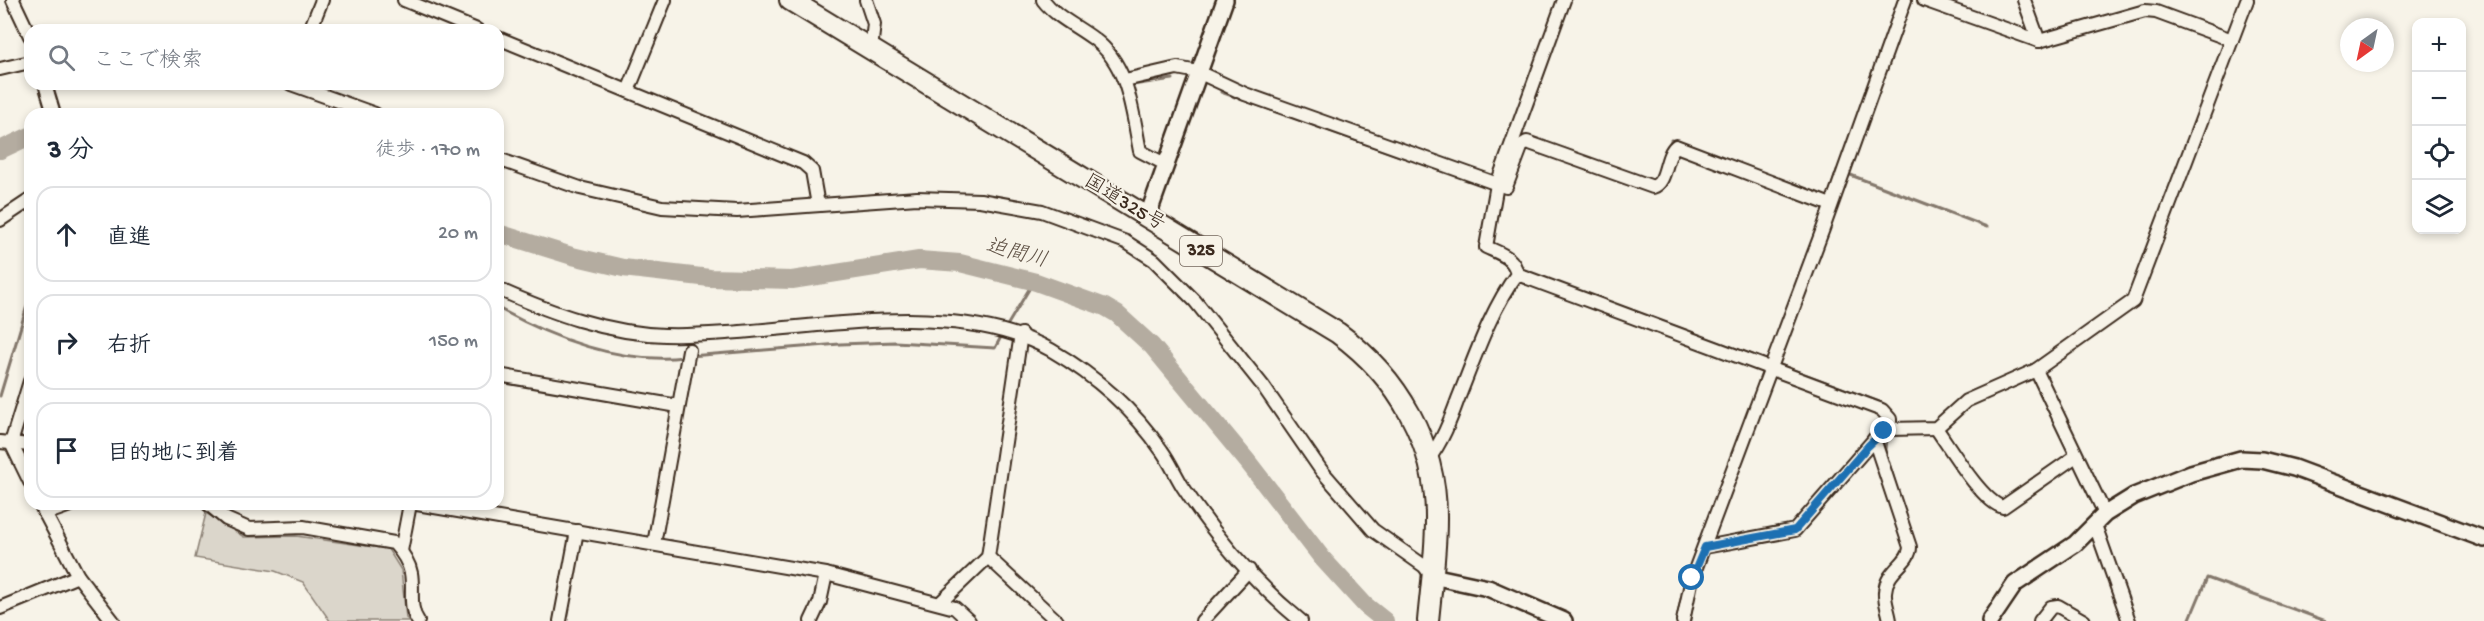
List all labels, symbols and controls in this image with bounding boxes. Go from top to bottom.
north arrow [2340,18,2394,72]
map controls [2412,18,2466,234]
button: + [2412,18,2466,72]
search box [24,24,504,90]
icon: search [45,41,78,74]
text: ここで検索 [93,49,203,75]
button: − [2412,72,2466,126]
button: locate [2412,126,2466,180]
text: 3 分 [48,137,94,168]
text: 徒歩 · 170 m [375,140,480,163]
street label: 国道325号 [1079,170,1169,237]
button: layers [2412,180,2466,234]
icon: ahead [50,218,83,251]
text: 20 m [438,223,478,246]
text: 直進 [107,226,151,252]
water label: 迫間川 [982,234,1050,275]
road number: 325 [1180,236,1222,266]
icon: right [50,326,83,359]
text: 150 m [429,331,478,354]
text: 右折 [107,334,151,360]
route end [1870,417,1896,443]
icon: arrive [50,434,83,467]
text: 目的地に到着 [107,442,239,468]
route start [1678,564,1704,590]

